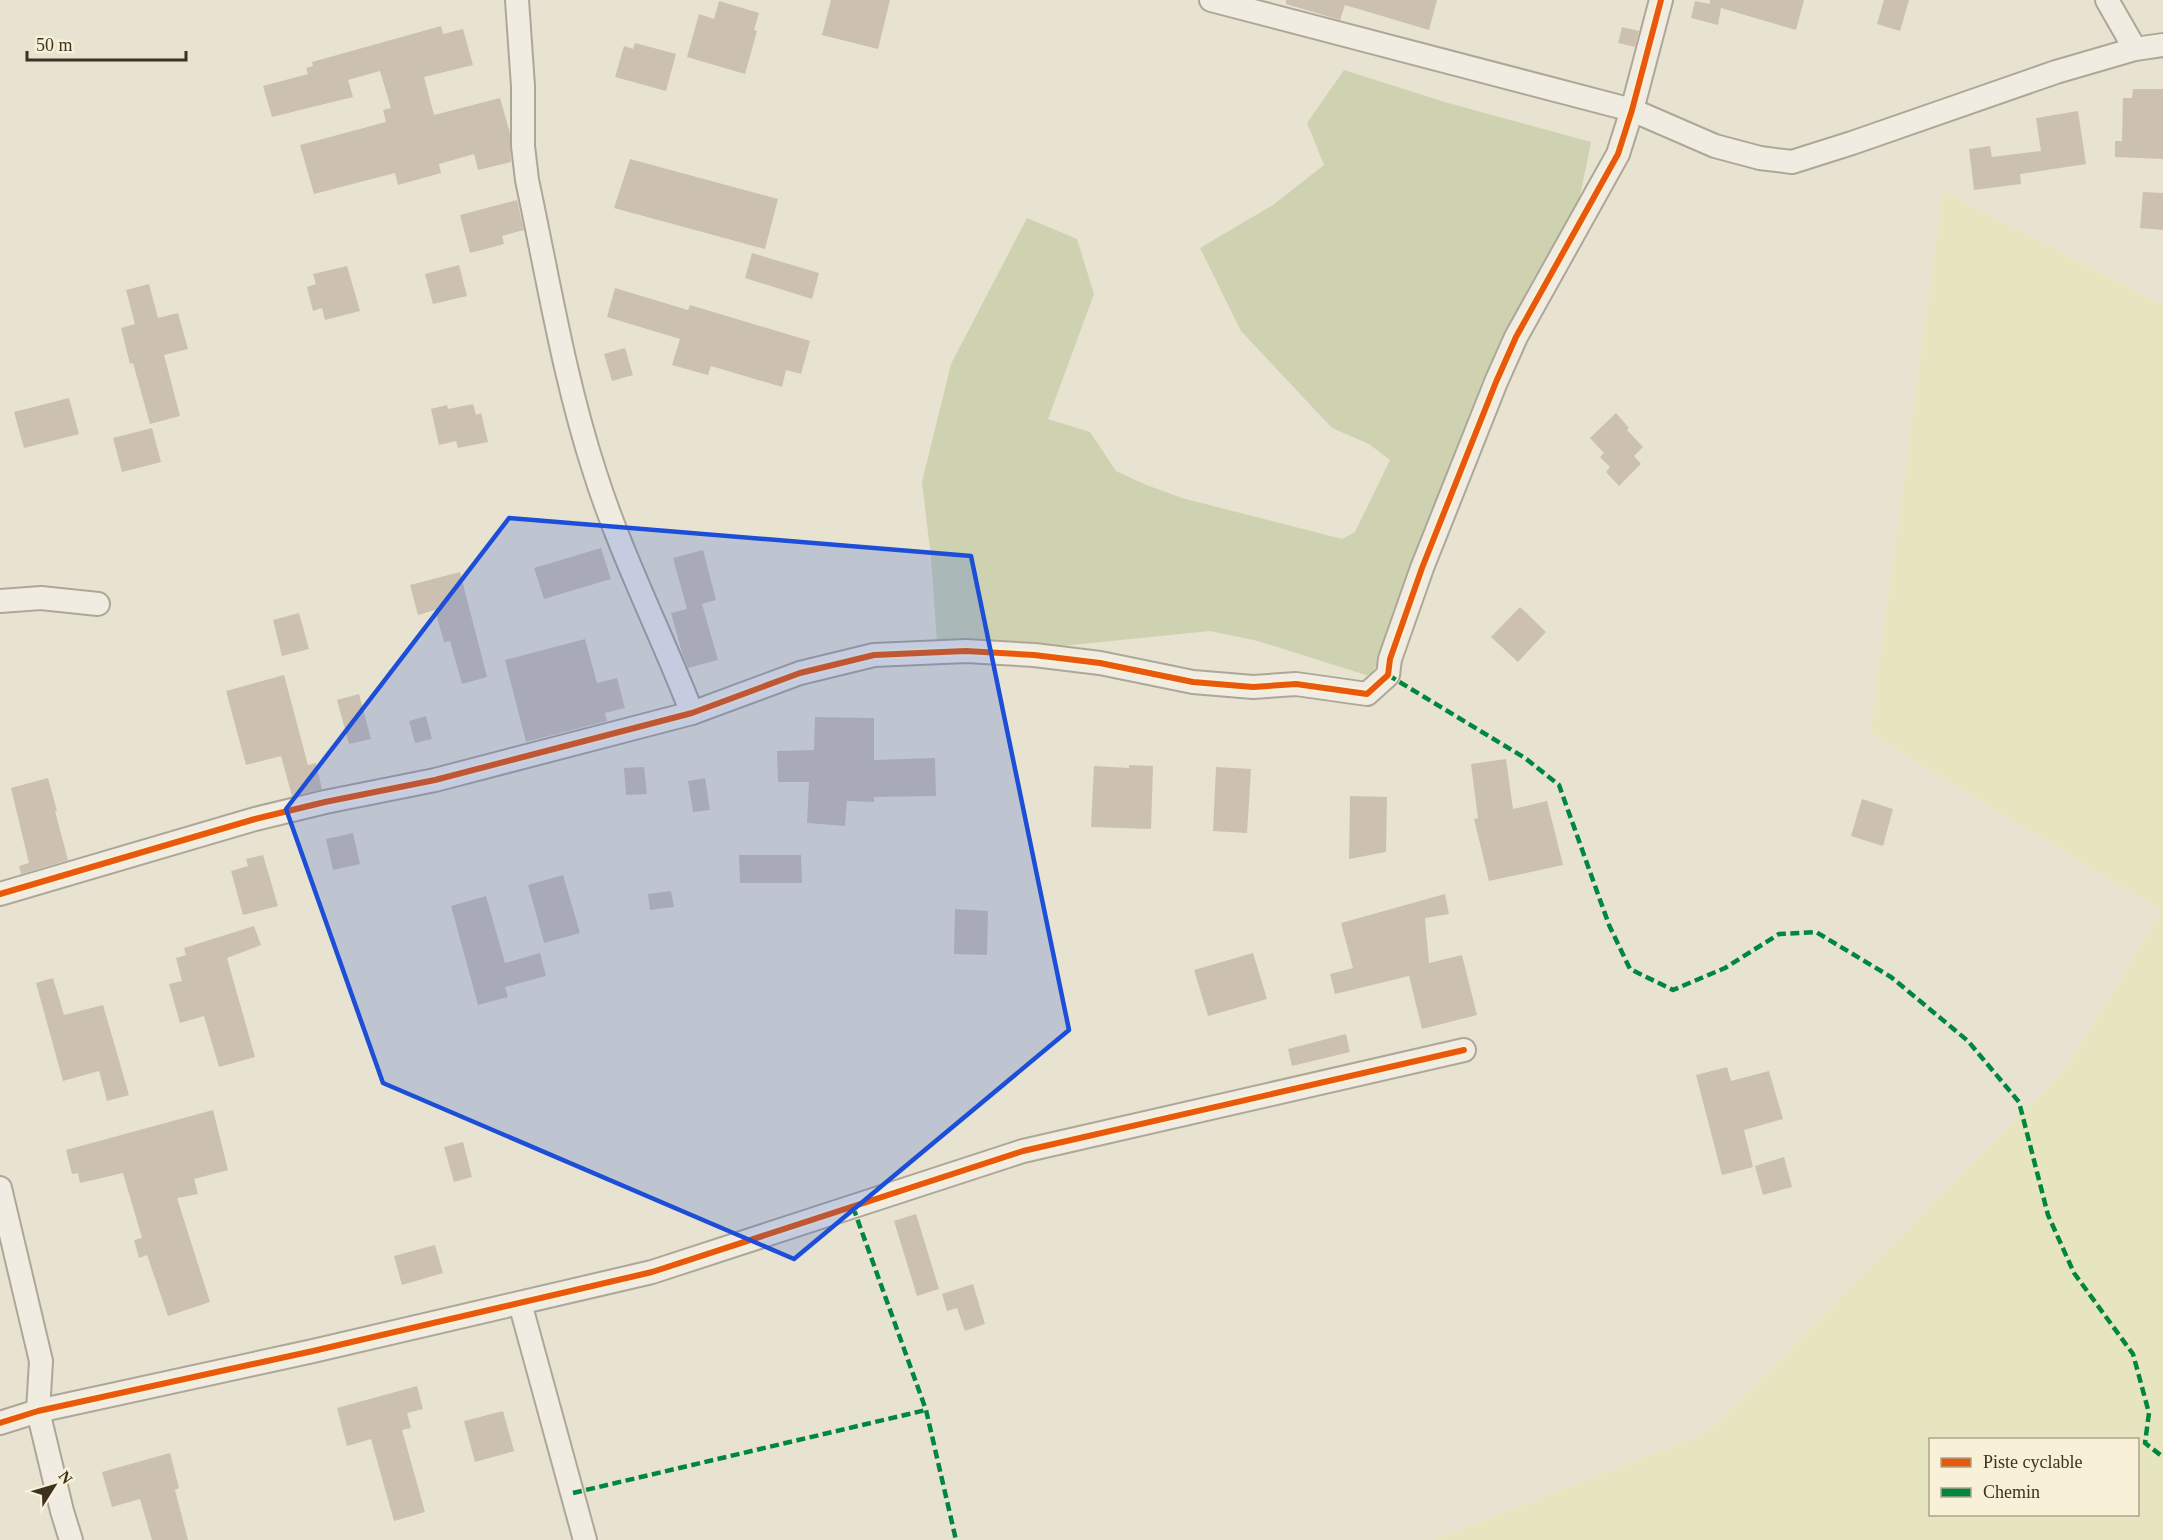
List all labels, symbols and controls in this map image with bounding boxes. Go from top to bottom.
scale bar [27,24,186,62]
text: 50 m [36,35,73,55]
legend [1929,1438,2139,1516]
text: Piste cyclable [1983,1452,2082,1472]
north arrow [24,1456,84,1516]
text: N [55,1468,76,1487]
text: Chemin [1983,1482,2040,1502]

